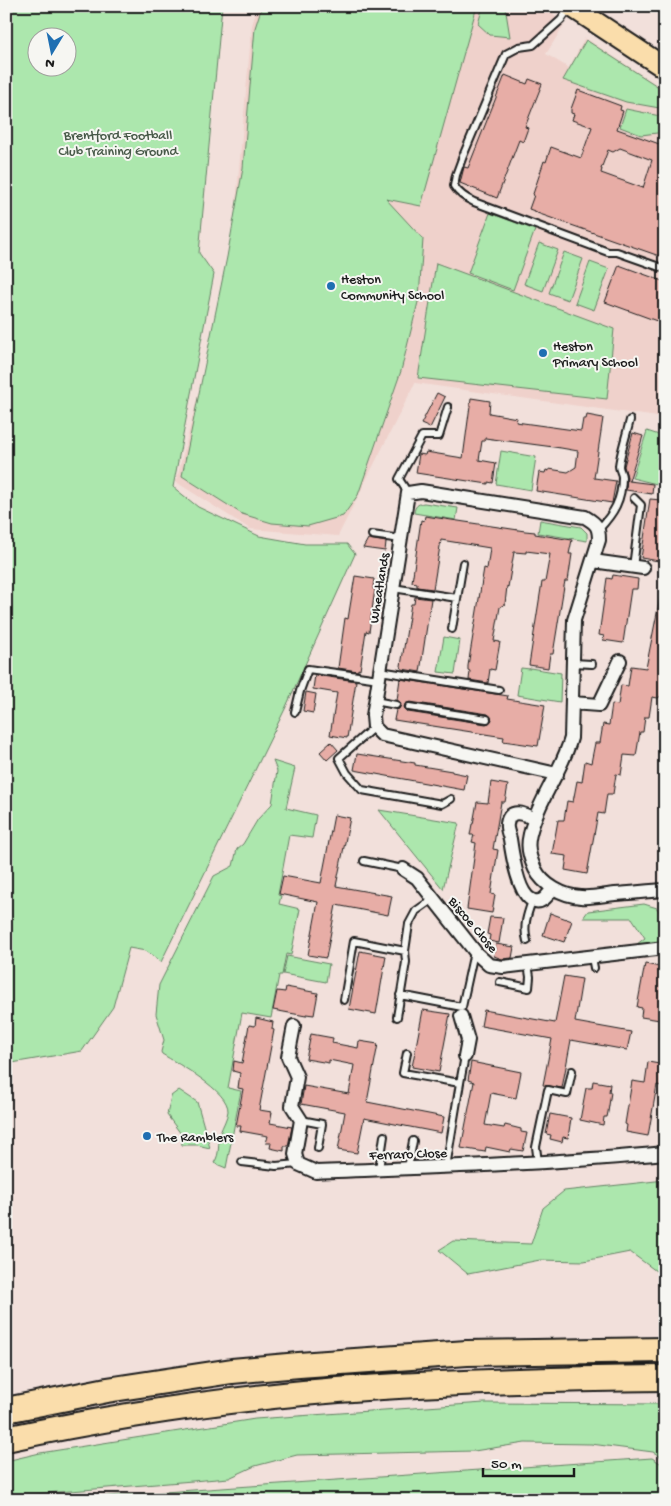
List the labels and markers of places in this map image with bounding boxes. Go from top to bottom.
place label: Heston Community School [341,272,444,305]
marker: Heston Community School [325,280,337,292]
place label: Heston Primary School [552,339,638,372]
marker: Heston Primary School [537,347,549,359]
marker: The Ramblers [141,1130,153,1142]
place label: The Ramblers [156,1130,234,1147]

